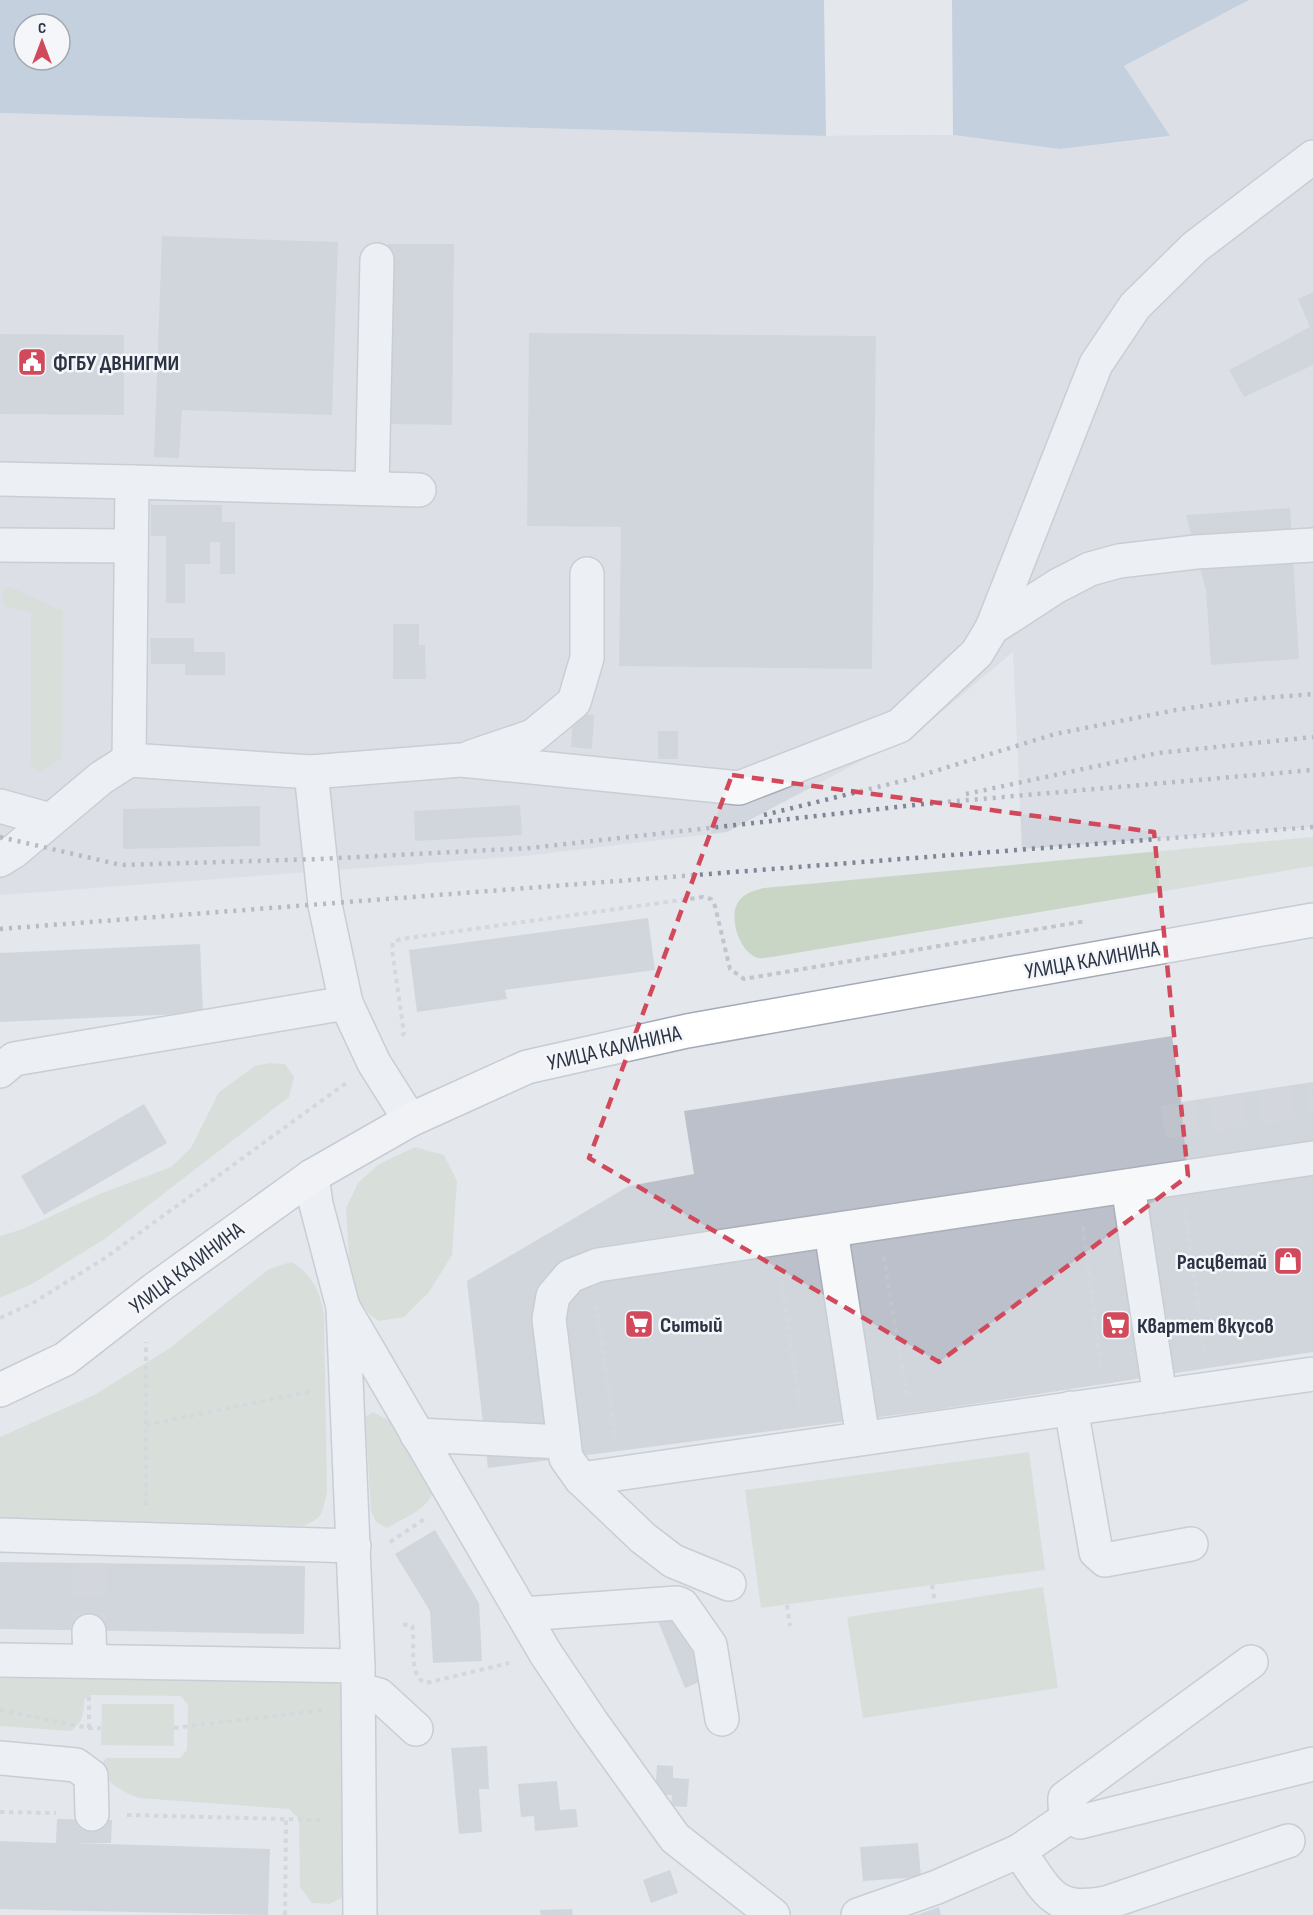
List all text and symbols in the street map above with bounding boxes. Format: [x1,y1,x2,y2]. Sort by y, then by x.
north arrow [12,12,72,72]
text: С [38,19,46,38]
public building icon: ФГБУ ДВНИГМИ [16,346,48,378]
place label: ФГБУ ДВНИГМИ [53,350,179,377]
street label: УЛИЦА КАЛИНИНА [1023,935,1162,986]
street label: УЛИЦА КАЛИНИНА [545,1020,684,1077]
street label: УЛИЦА КАЛИНИНА [124,1216,250,1320]
shop icon: Расцветай [1272,1245,1304,1277]
place label: Расцветай [1177,1249,1267,1276]
supermarket icon: Сытый [623,1308,655,1340]
supermarket icon: Квартет вкусов [1100,1309,1132,1341]
place label: Сытый [660,1312,723,1339]
place label: Квартет вкусов [1137,1313,1274,1340]

